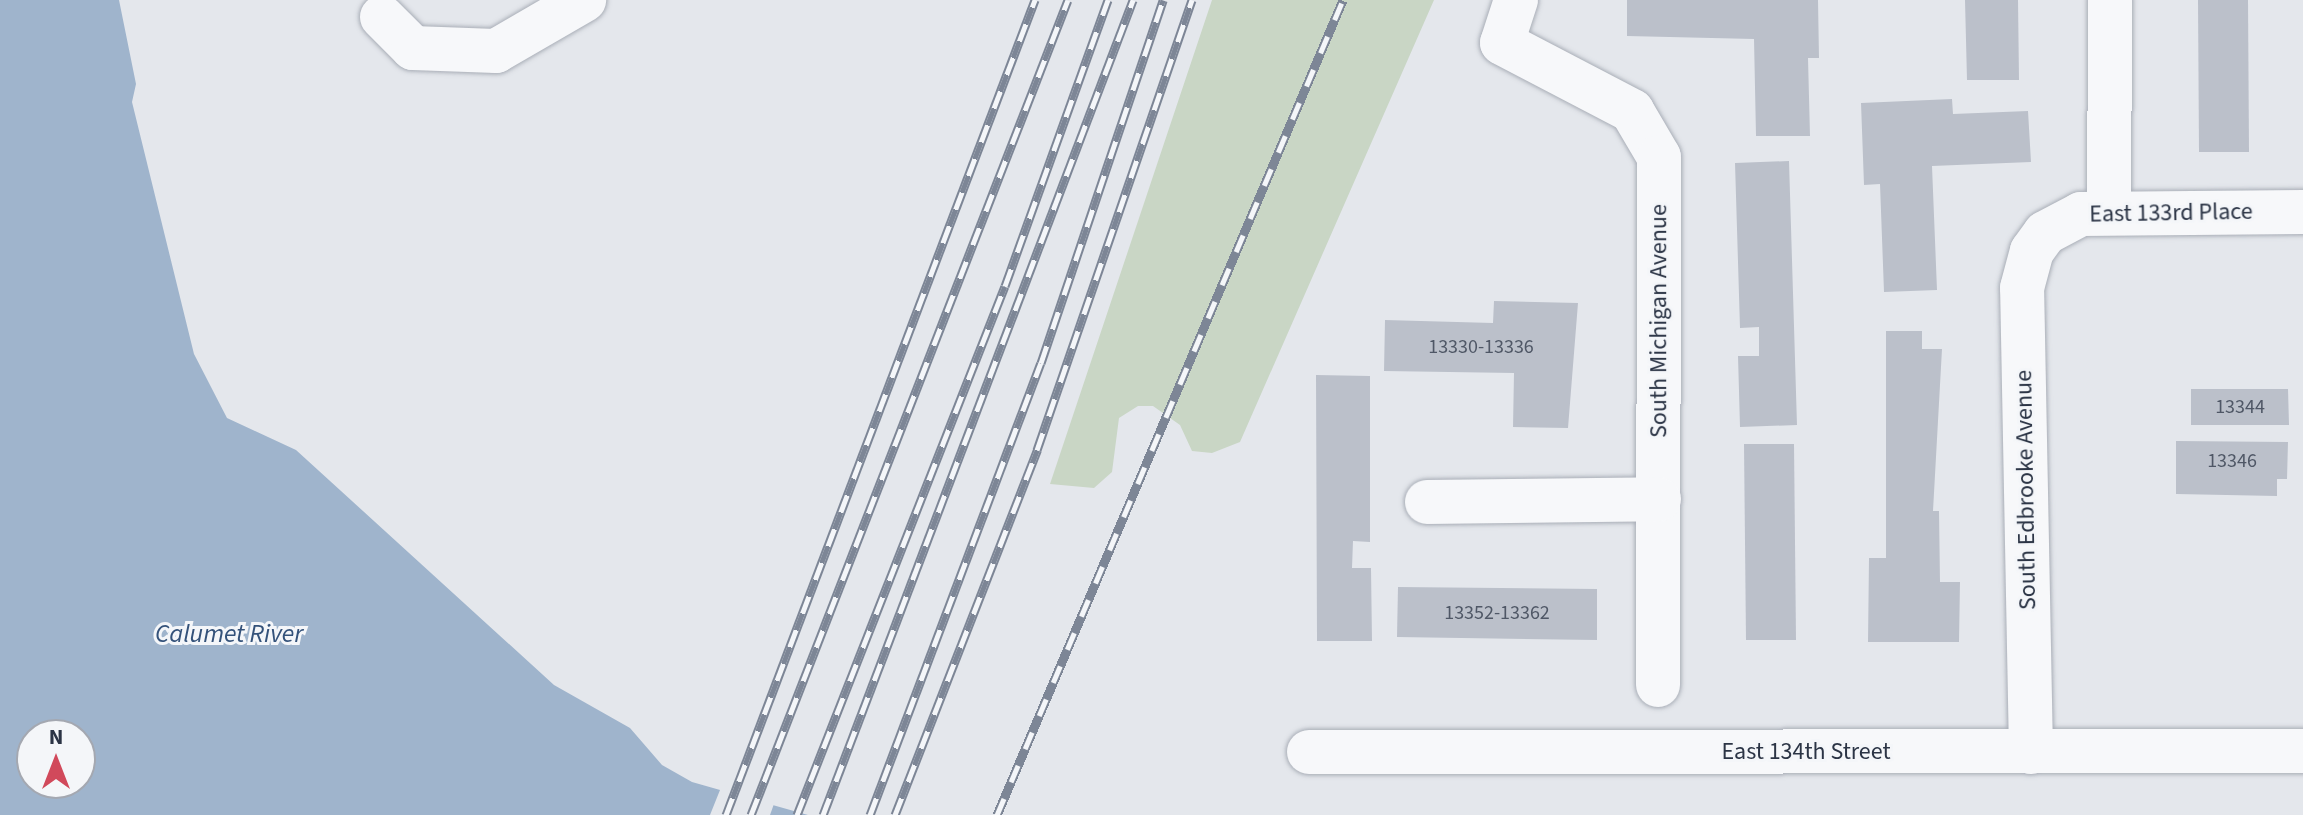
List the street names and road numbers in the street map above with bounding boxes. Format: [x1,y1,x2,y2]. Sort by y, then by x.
street label: East 133rd Place [2089,197,2253,229]
street label: South Michigan Avenue [1645,204,1673,438]
street label: South Edbrooke Avenue [2010,370,2042,610]
street label: East 134th Street [1721,738,1891,766]

